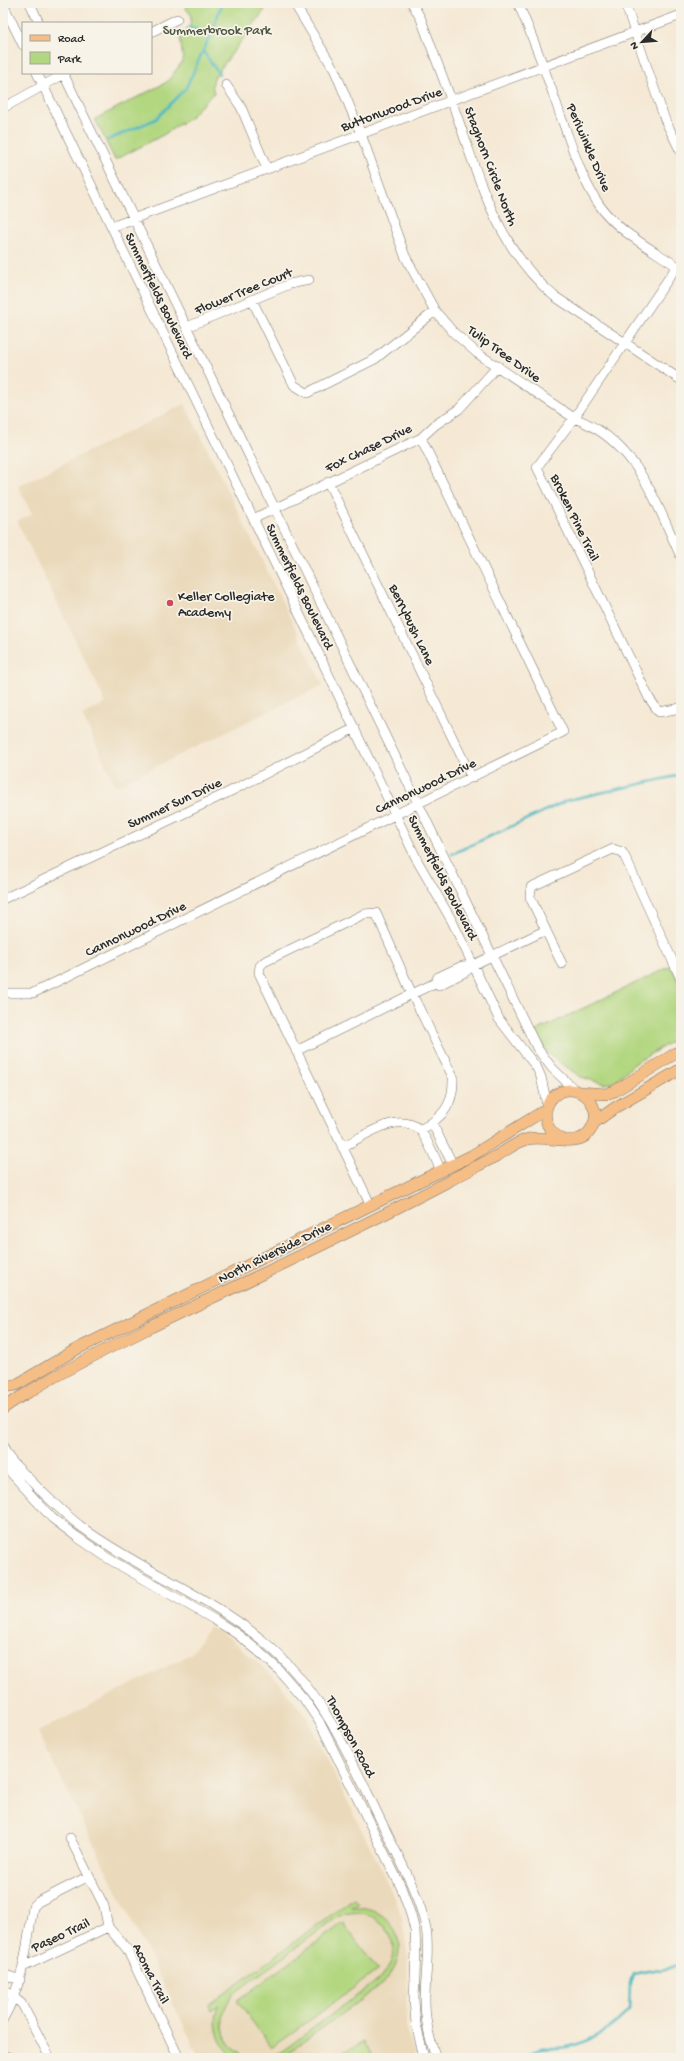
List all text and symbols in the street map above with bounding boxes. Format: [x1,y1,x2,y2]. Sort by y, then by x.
legend [22,22,152,74]
north arrow [622,22,662,62]
park label: Summerbrook Park [163,23,273,40]
text: Road [58,33,85,47]
text: N [628,40,642,51]
text: Park [57,53,83,67]
street label: Buttonwood Drive [338,84,446,137]
street label: Periwinkle Drive [561,101,614,195]
street label: Staghorn Circle North [459,105,520,229]
street label: Summerfields Boulevard [120,230,196,363]
street label: Flower Tree Court [192,264,297,320]
street label: Tulip Tree Drive [463,322,544,388]
street label: Fox Chase Drive [322,421,416,478]
street label: Broken Pine Trail [545,471,602,565]
street label: Summerfields Boulevard [261,521,337,654]
street label: Berrybush Lane [383,581,438,669]
place label: Keller Collegiate Academy [178,589,275,622]
marker: Keller Collegiate Academy [165,598,175,608]
street label: Cannonwood Drive [373,755,480,819]
street label: Summer Sun Drive [125,775,226,834]
street label: Summerfields Boulevard [403,813,481,945]
street label: Cannonwood Drive [83,898,190,962]
street label: North Riverside Drive [216,1218,335,1288]
street label: Thompson Road [321,1693,379,1782]
street label: Paseo Trail [28,1915,93,1958]
street label: Acoma Trail [127,1941,172,2007]

